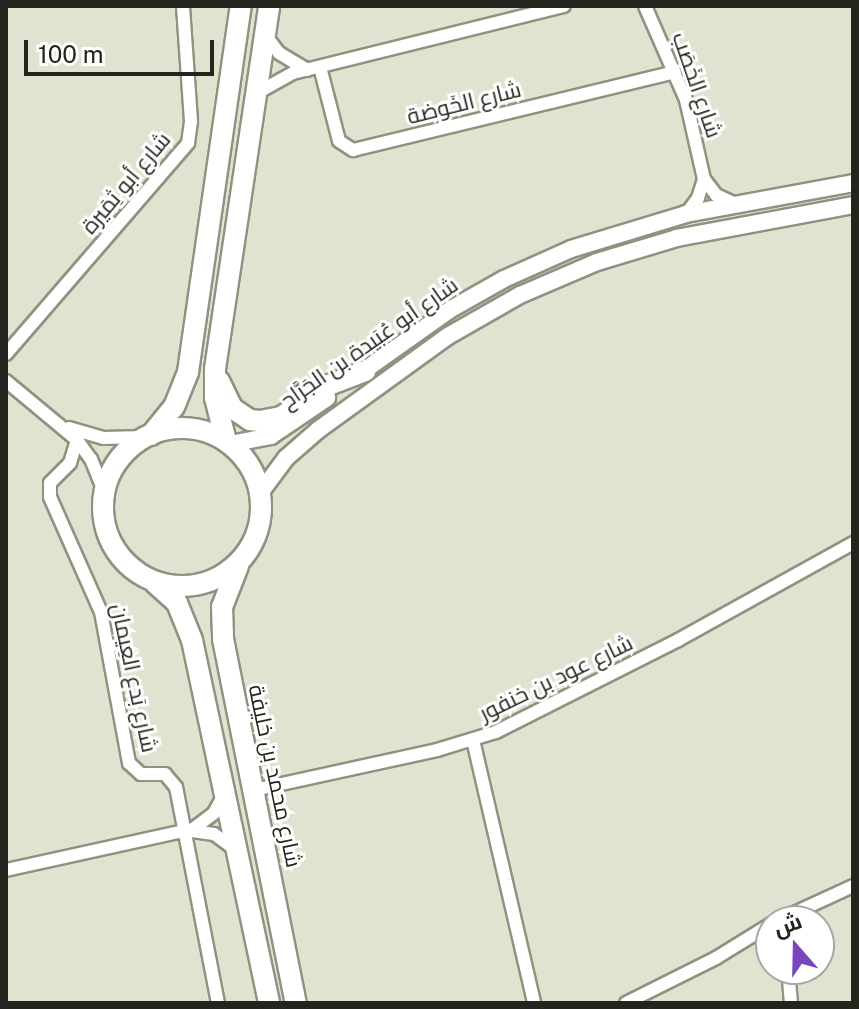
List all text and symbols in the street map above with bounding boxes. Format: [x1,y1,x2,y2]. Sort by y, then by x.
scale bar [28,24,218,74]
street label: شارع الخَصَب [667,29,727,141]
text: 100 m [38,40,104,68]
street label: شارع الخَوضة [404,76,524,130]
street label: شارع أبو ثِمَيرة [76,127,176,239]
street label: شارع أبو عُبَيدة بن الجَرَّاح [275,272,463,414]
street label: شارع بَدع العِيمان [105,601,163,755]
street label: شارع عود بن خنفور [475,629,637,727]
street label: شارع محمد بن خليفة [243,682,307,870]
north arrow [755,905,835,985]
text: ش [770,907,805,941]

